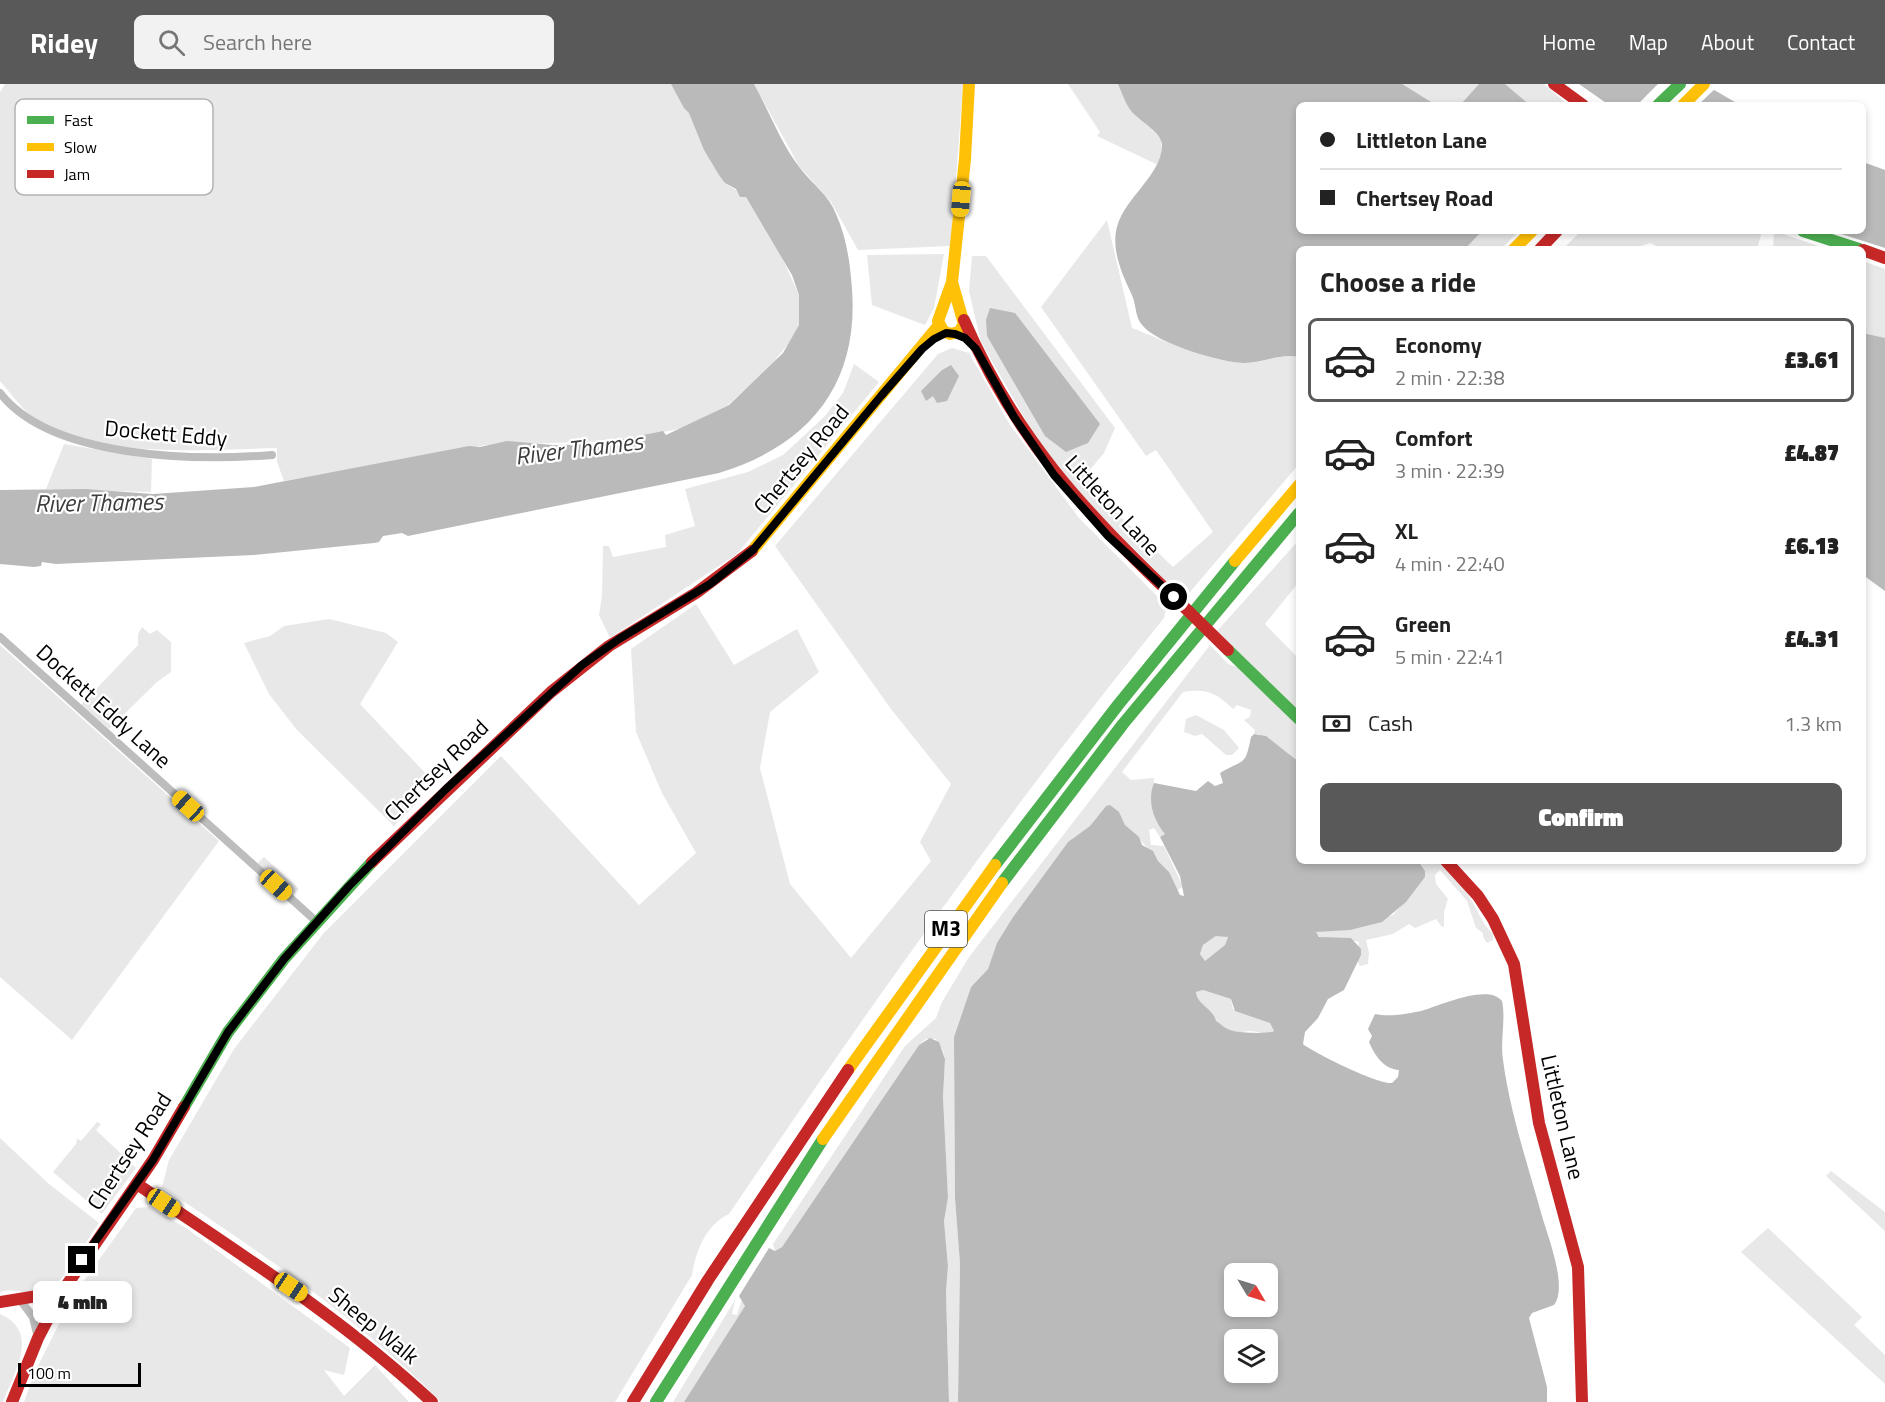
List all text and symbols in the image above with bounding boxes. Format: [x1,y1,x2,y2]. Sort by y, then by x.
search box [134,15,554,69]
text: Ridey [30,21,98,64]
text: Search here [203,25,312,59]
icon: search [155,26,188,59]
text: Home [1542,26,1596,58]
text: Map [1629,26,1668,58]
text: About [1701,26,1754,58]
text: Contact [1787,26,1855,58]
legend [15,99,213,195]
text: Fast [64,108,93,132]
text: Littleton Lane [1356,123,1487,157]
text: Slow [64,135,97,159]
text: Jam [64,162,90,186]
car [950,180,972,218]
text: Chertsey Road [1356,181,1493,215]
text: Choose a ride [1320,261,1476,302]
text: Economy [1395,328,1482,362]
icon: car [1323,333,1377,387]
text: £3.61 [1784,343,1839,377]
text: 2 min · 22:38 [1395,362,1505,393]
street label: Chertsey Road [745,397,857,521]
street label: Dockett Eddy [103,411,229,455]
text: Comfort [1395,421,1473,455]
water label: River Thames [513,422,646,474]
icon: car [1323,426,1377,480]
text: £4.87 [1784,436,1839,470]
street label: Littleton Lane [1057,447,1169,563]
text: 3 min · 22:39 [1395,455,1505,486]
water label: River Thames [35,483,165,521]
text: XL [1395,514,1418,548]
icon: car [1323,519,1377,573]
text: £6.13 [1784,529,1839,563]
text: 4 min · 22:40 [1395,548,1505,579]
route start [1160,583,1187,610]
text: Green [1395,607,1451,641]
icon: car [1323,612,1377,666]
text: £4.31 [1784,622,1839,656]
street label: Dockett Eddy Lane [29,636,179,776]
text: 5 min · 22:41 [1395,641,1505,672]
text: Cash [1368,706,1413,740]
icon: cash [1320,707,1353,740]
text: 1.3 km [1785,708,1842,739]
street label: Chertsey Road [376,711,496,829]
button: Confirm [1320,783,1842,852]
car [169,787,207,825]
car [257,866,295,904]
road number: M3 [925,911,967,947]
street label: Littleton Lane [1532,1051,1594,1183]
street label: Chertsey Road [78,1085,180,1217]
car [144,1185,184,1221]
route end [68,1246,95,1273]
north arrow [1224,1263,1278,1317]
map controls [1224,1263,1278,1383]
car [271,1269,311,1305]
street label: Sheep Walk [321,1278,427,1373]
callout: 4 min [32,1281,132,1323]
text: 4 min [58,1286,107,1317]
button: layers [1224,1329,1278,1383]
scale bar [18,1360,141,1388]
text: 100 m [27,1361,71,1385]

